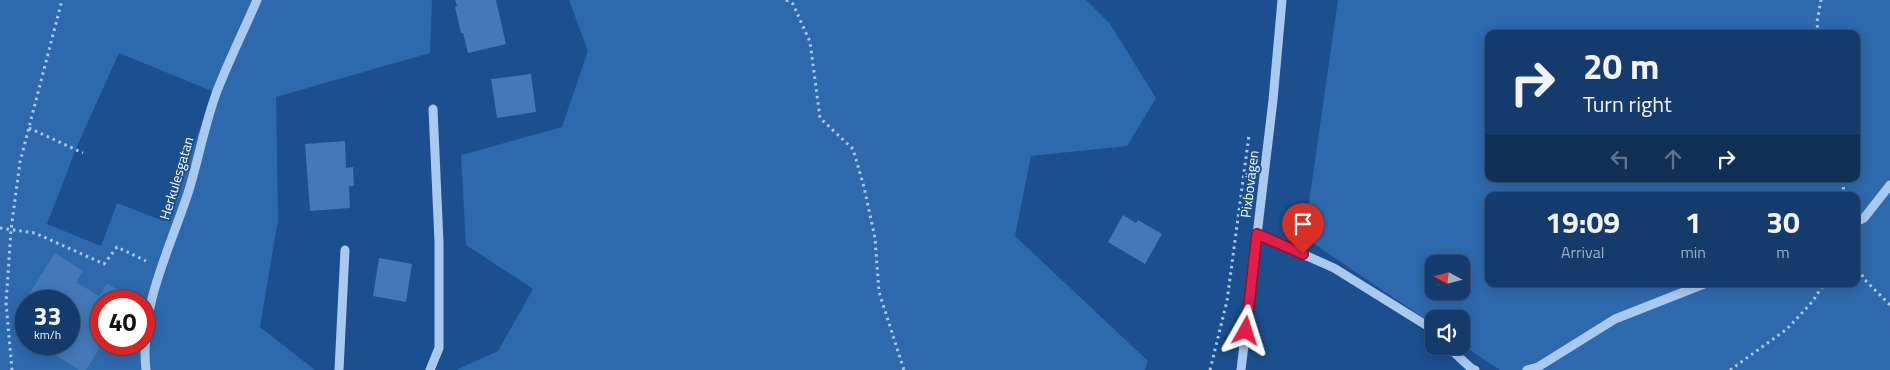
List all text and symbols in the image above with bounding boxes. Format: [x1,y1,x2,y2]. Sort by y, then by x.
text: 20 m [1583,39,1659,93]
icon: right [1500,50,1565,115]
text: Turn right [1583,87,1672,121]
street label: Herkulesgatan [153,134,199,222]
icon: left [1606,145,1634,173]
icon: ahead [1659,145,1687,173]
icon: right [1712,145,1740,173]
street label: Pixbovägen [1234,149,1264,219]
text: 19:09 [1545,199,1620,245]
text: 1 [1685,199,1702,245]
text: 30 [1766,199,1800,245]
pin [1282,203,1324,254]
icon: arrive [1289,210,1317,238]
text: Arrival [1561,240,1604,264]
text: min [1680,240,1706,264]
text: m [1776,240,1790,264]
north arrow [1425,255,1470,300]
map controls [1425,255,1470,355]
speed limit sign: 40 [90,290,155,355]
text: 33 [33,297,62,335]
position arrow [1219,304,1271,356]
button: sound [1425,310,1470,355]
text: km/h [34,325,61,344]

